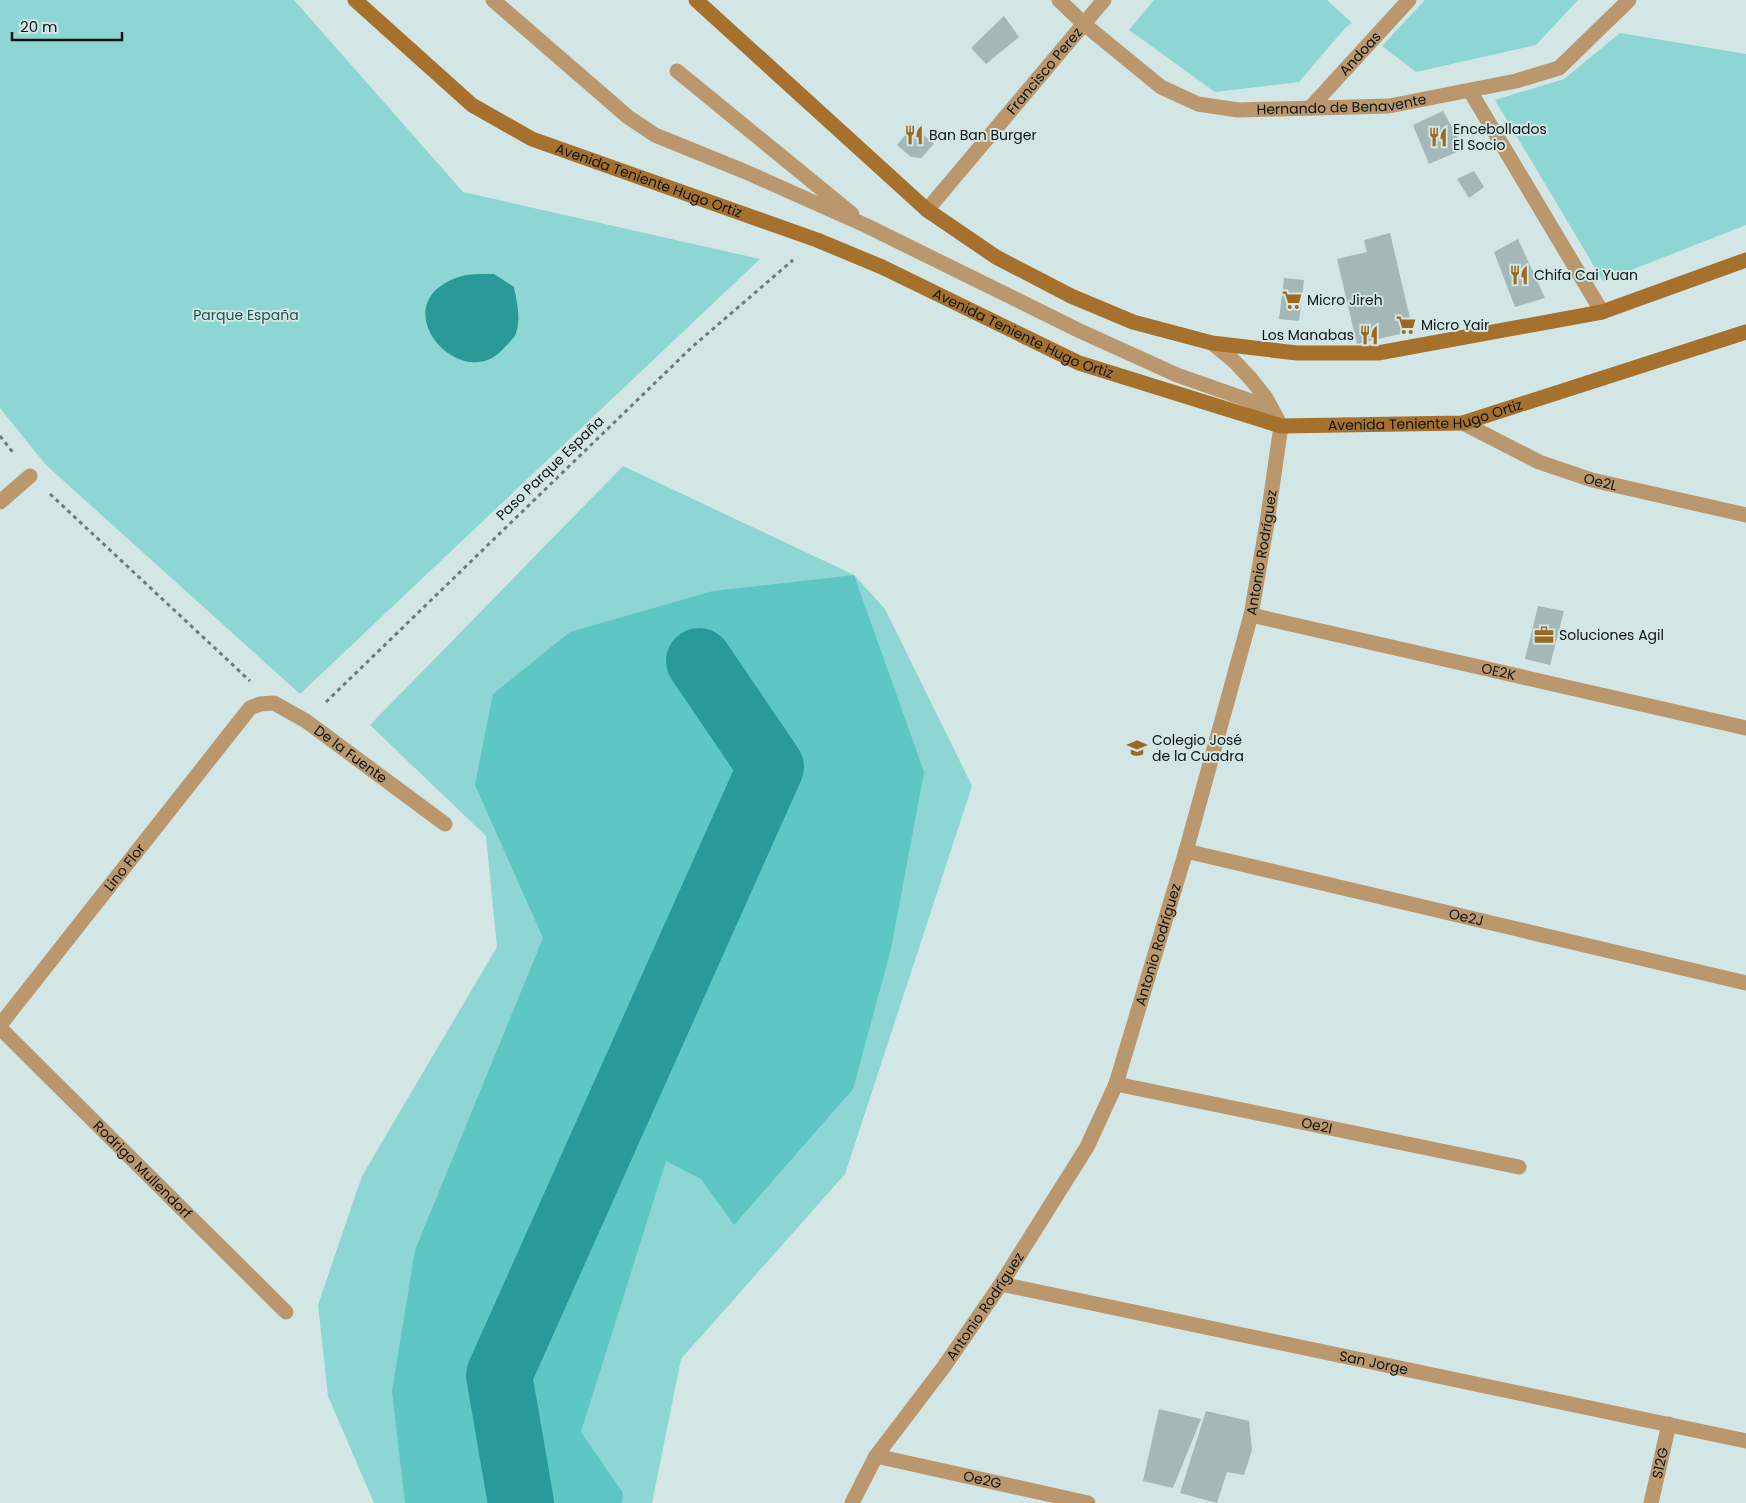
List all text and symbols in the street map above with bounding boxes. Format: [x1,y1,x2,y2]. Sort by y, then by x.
scale bar [12,10,122,42]
text: 20 m [20,16,58,37]
street label: Francisco Perez [1002,23,1087,119]
street label: Andoas [1335,27,1385,80]
street label: Hernando de Benavente [1256,89,1428,120]
place label: Encebollados El Socio [1453,119,1547,155]
restaurant icon: Ban Ban Burger [903,124,925,146]
place label: Ban Ban Burger [929,125,1037,145]
restaurant icon: Encebollados El Socio [1427,126,1449,148]
street label: Avenida Teniente Hugo Ortiz [553,138,745,223]
restaurant icon: Chifa Cai Yuan [1508,264,1530,286]
place label: Chifa Cai Yuan [1534,265,1638,285]
street label: Avenida Teniente Hugo Ortiz [929,283,1116,383]
supermarket icon: Micro Jireh [1281,289,1303,311]
place label: Micro Jireh [1307,290,1383,310]
park label: Parque España [193,305,299,325]
supermarket icon: Micro Yair [1395,314,1417,336]
place label: Micro Yair [1421,315,1489,335]
restaurant icon: Los Manabas [1358,324,1380,346]
place label: Los Manabas [1262,325,1354,345]
street label: Avenida Teniente Hugo Ortiz [1328,395,1525,435]
street label: Paso Parque España [492,411,608,525]
street label: Oe2L [1581,468,1619,495]
street label: Antonio Rodríguez [1241,489,1282,617]
office icon: Soluciones Agil [1533,624,1555,646]
place label: Soluciones Agil [1559,625,1664,645]
street label: OE2K [1480,658,1518,685]
street label: De la Fuente [310,720,392,788]
place label: Colegio José de la Cuadra [1152,730,1244,766]
school or university icon: Colegio José de la Cuadra [1126,737,1148,759]
street label: Lino Flor [99,839,150,895]
street label: Antonio Rodríguez [1130,881,1186,1008]
street label: Oe2J [1447,903,1486,931]
street label: Oe2I [1299,1112,1334,1138]
street label: Rodrigo Mullendorf [89,1116,197,1223]
street label: Antonio Rodríguez [941,1248,1029,1364]
street label: San Jorge [1337,1346,1411,1380]
street label: S12G [1647,1445,1673,1481]
street label: Oe2G [961,1466,1004,1494]

